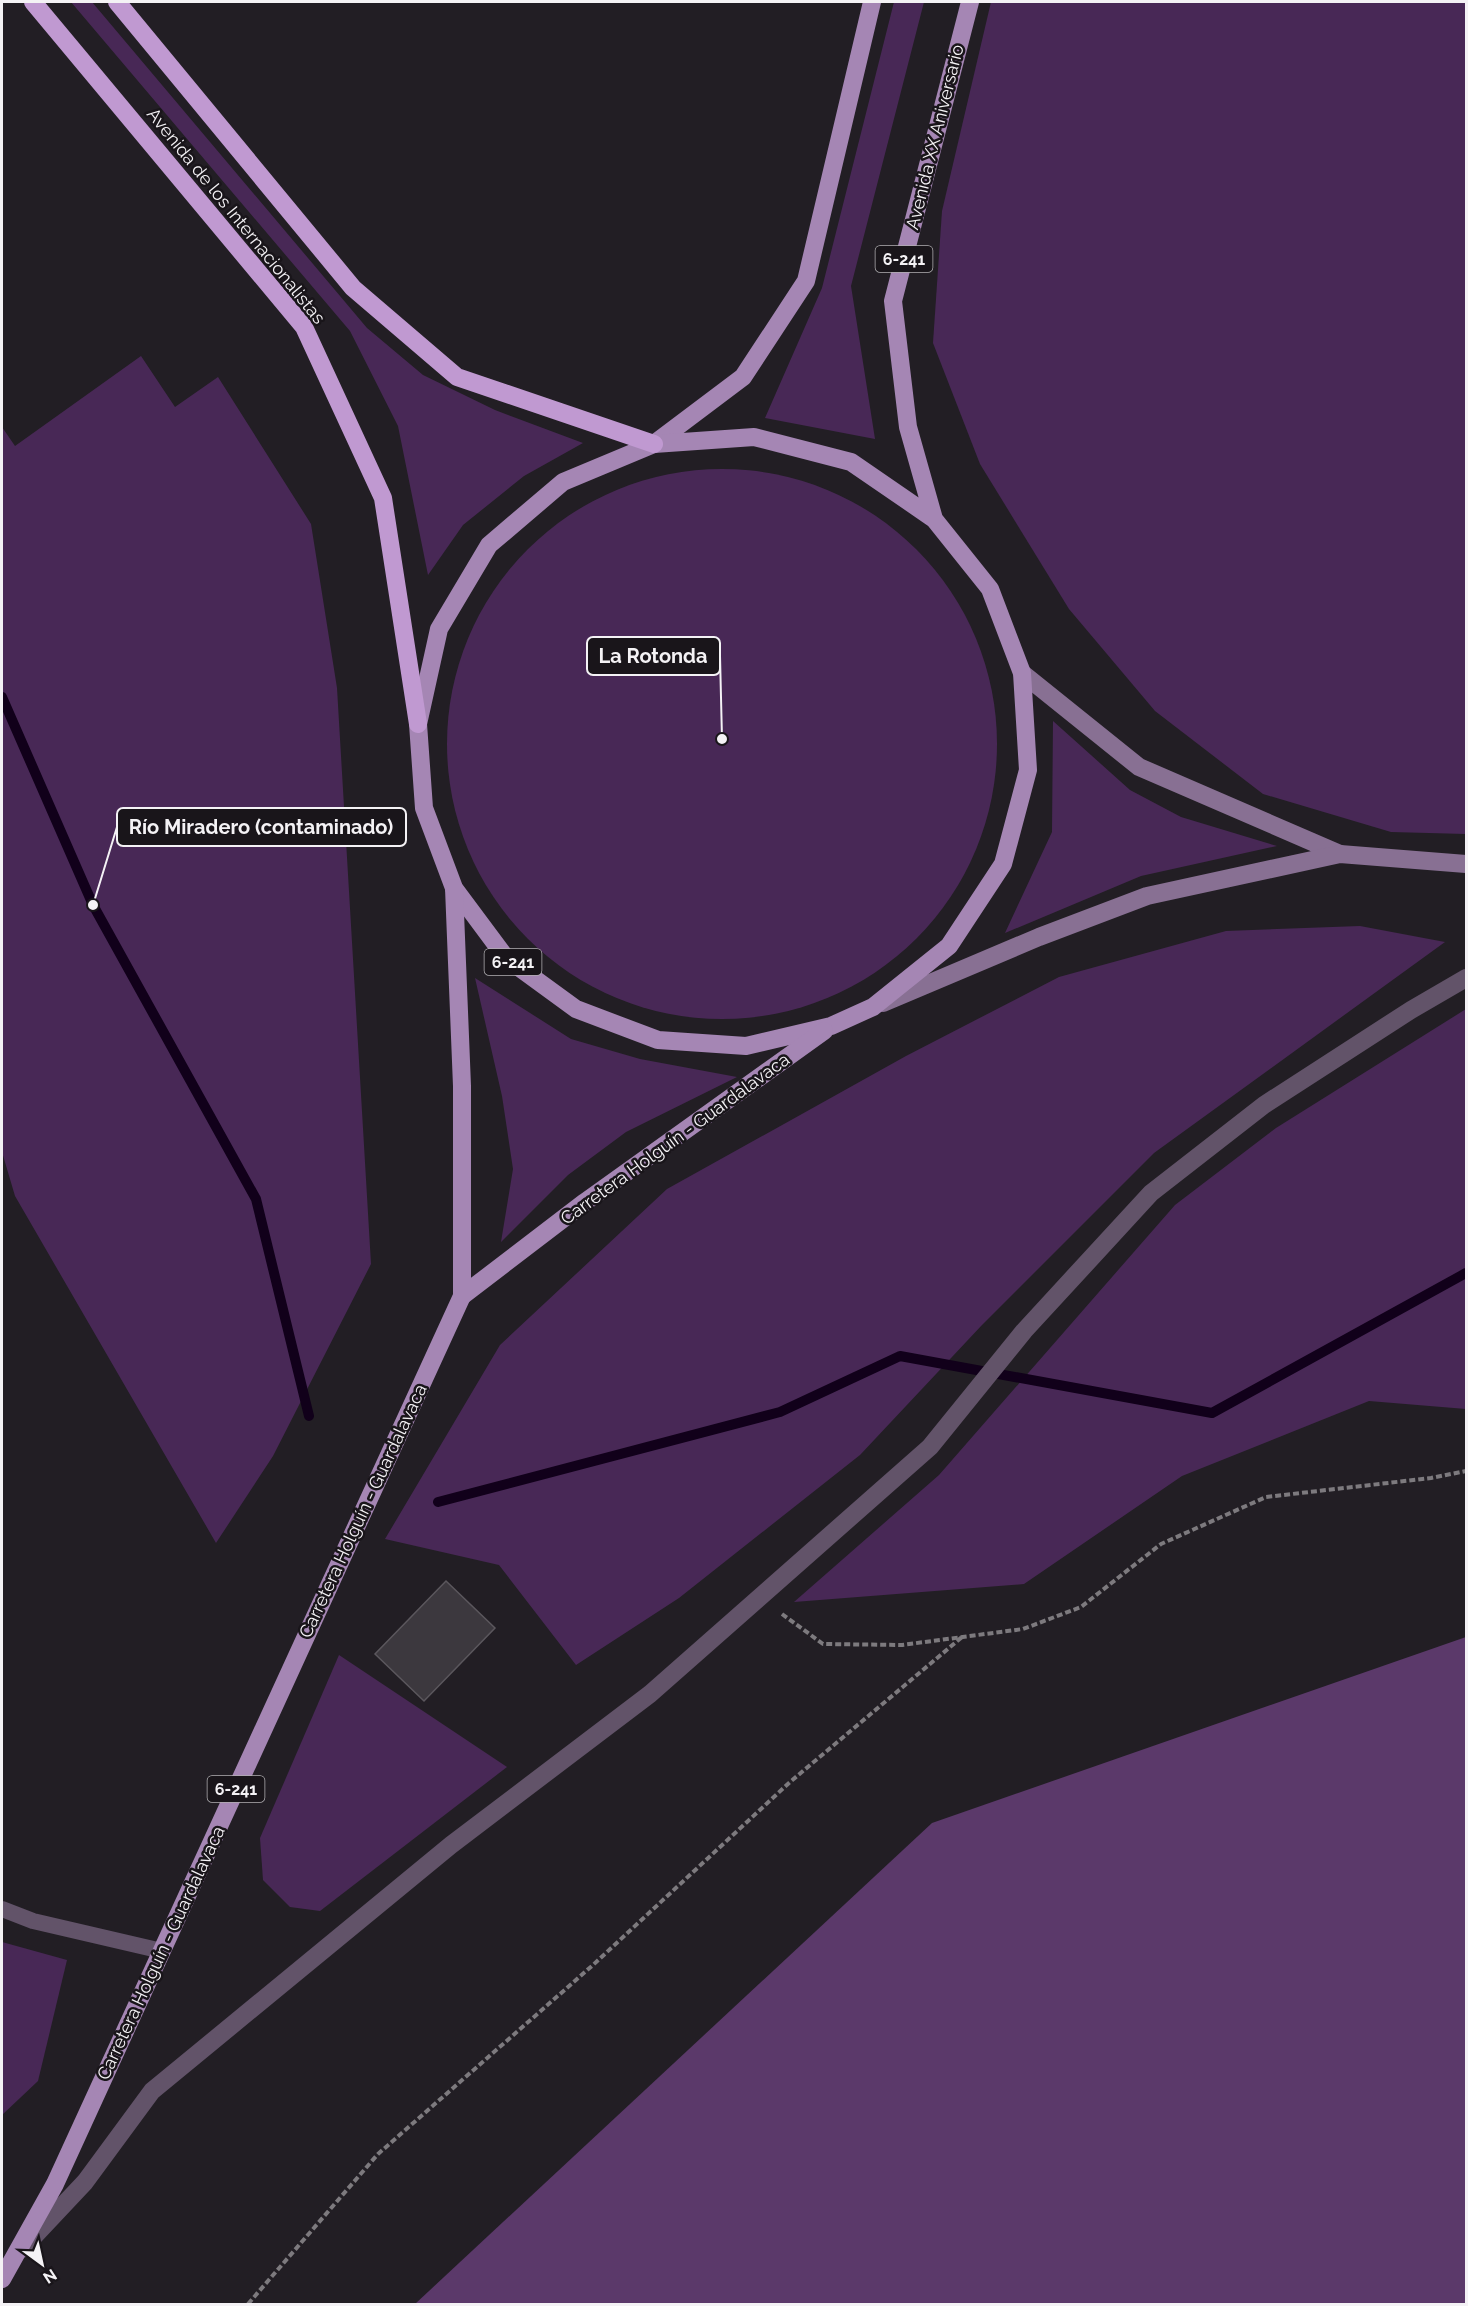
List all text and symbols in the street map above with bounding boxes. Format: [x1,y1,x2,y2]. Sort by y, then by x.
street label: Avenida XX Aniversario [901,42,968,232]
street label: Avenida de los Internacionalistas [143,104,330,328]
road number: 6-241 [876,246,932,272]
callout: La Rotonda [587,637,720,675]
text: La Rotonda [599,644,708,668]
callout: Río Miradero (contaminado) [117,808,406,846]
text: Río Miradero (contaminado) [129,815,393,839]
road number: 6-241 [484,949,542,975]
street label: Carretera Holguín - Guardalavaca [556,1049,793,1229]
street label: Carretera Holguín - Guardalavaca [294,1381,431,1641]
road number: 6-241 [208,1776,264,1802]
street label: Carretera Holguín - Guardalavaca [92,1823,229,2083]
north arrow [12,2234,72,2294]
text: N [40,2265,60,2287]

